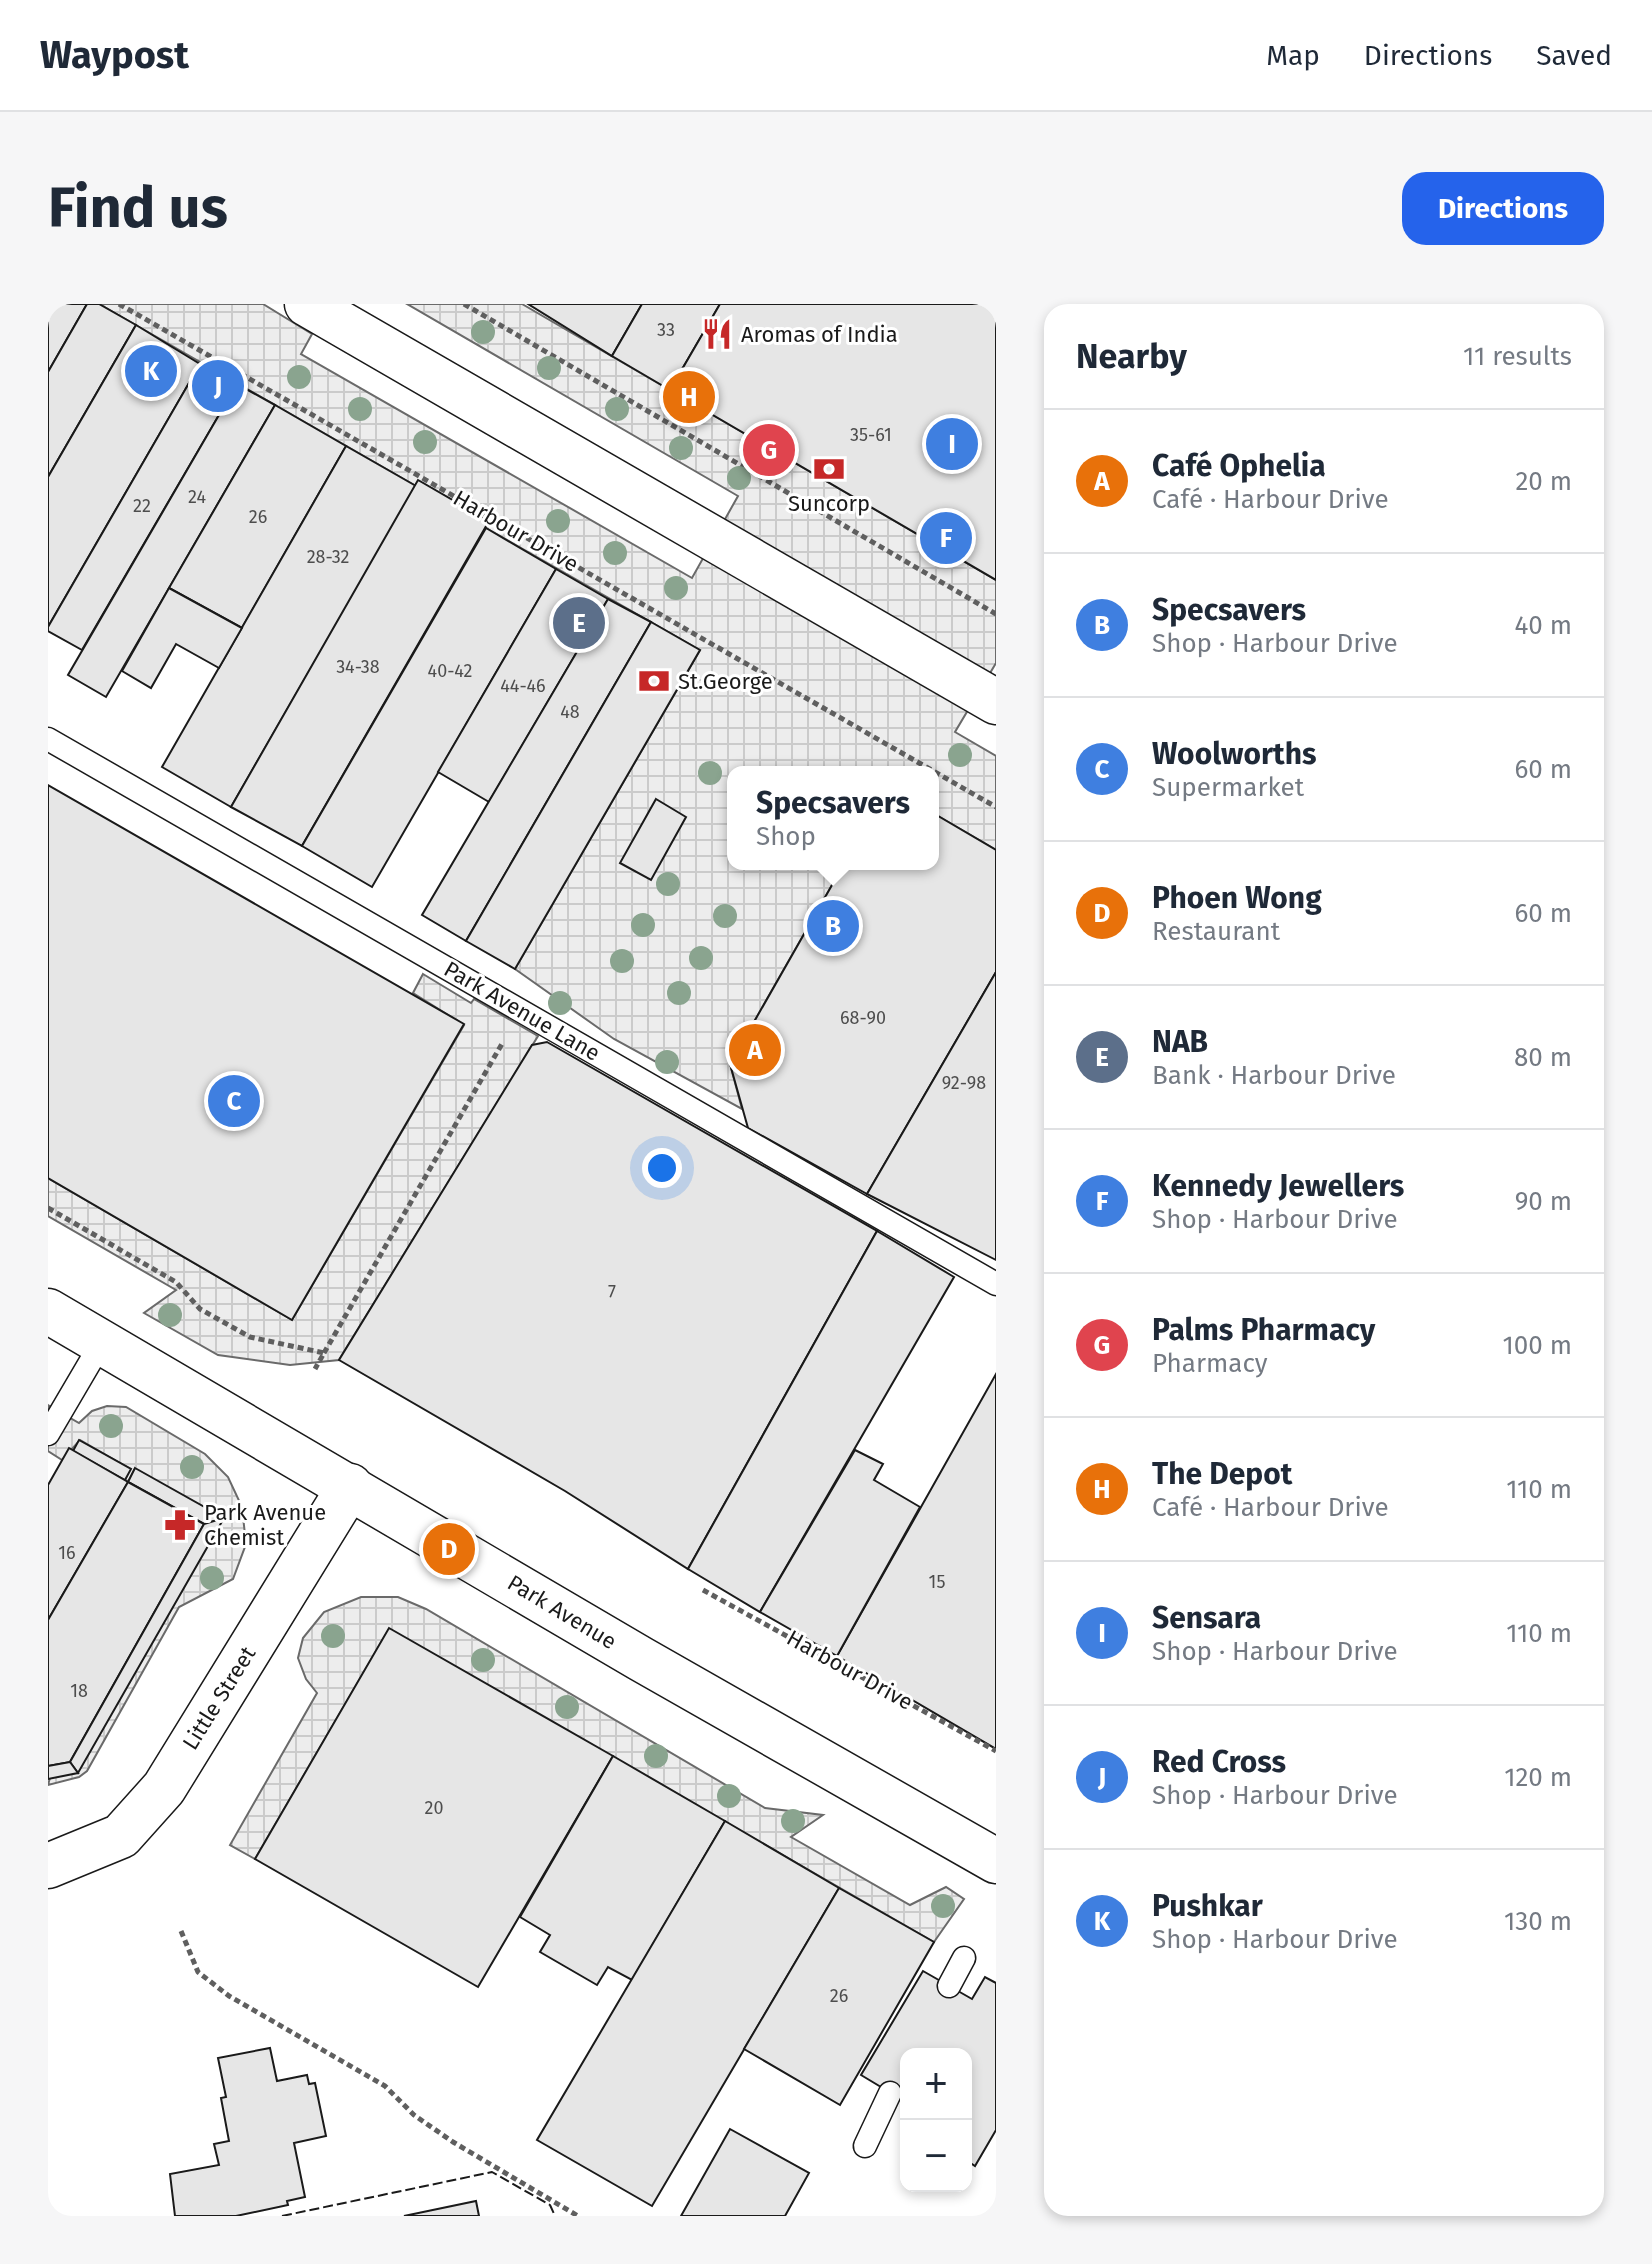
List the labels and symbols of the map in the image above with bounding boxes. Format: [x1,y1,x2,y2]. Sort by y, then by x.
restaurant icon: Aromas of India [700,317,734,351]
house number: 33 [657,319,675,341]
place label: Aromas of India [741,321,898,348]
pin: K [125,341,177,401]
pin: J [192,356,244,416]
pin: H [663,367,715,427]
pin: I [926,414,978,474]
pin: G [743,420,795,480]
house number: 35-61 [850,424,892,446]
bank icon: Suncorp [812,452,846,486]
street label: Harbour Drive [449,484,583,578]
house number: 24 [188,486,206,508]
place label: Suncorp [788,490,870,517]
house number: 22 [133,495,151,517]
house number: 26 [249,506,267,528]
pin: F [920,508,972,568]
house number: 28-32 [307,546,349,568]
pin: E [553,593,605,653]
house number: 34-38 [336,656,380,678]
house number: 40-42 [428,660,472,682]
bank icon: St.George [637,664,671,698]
place label: St.George [678,668,773,695]
house number: 44-46 [500,675,546,697]
house number: 48 [560,701,580,723]
pin: B [807,896,859,956]
street label: Park Avenue Lane [439,955,605,1067]
house number: 68-90 [840,1007,886,1029]
pin: A [729,1020,781,1080]
pin: C [208,1071,260,1131]
house number: 92-98 [942,1072,986,1094]
your location [642,1148,682,1188]
house number: 7 [608,1281,616,1303]
place label: Park Avenue Chemist [204,1499,326,1551]
pharmacy icon: Park Avenue Chemist [163,1508,197,1542]
pin: D [423,1519,475,1579]
house number: 16 [58,1542,76,1564]
street label: Park Avenue [503,1569,621,1655]
house number: 15 [929,1571,945,1593]
street label: Harbour Drive [782,1624,918,1716]
street label: Little Street [177,1641,261,1755]
house number: 18 [70,1680,88,1702]
house number: 20 [425,1797,443,1819]
house number: 26 [830,1985,848,2007]

